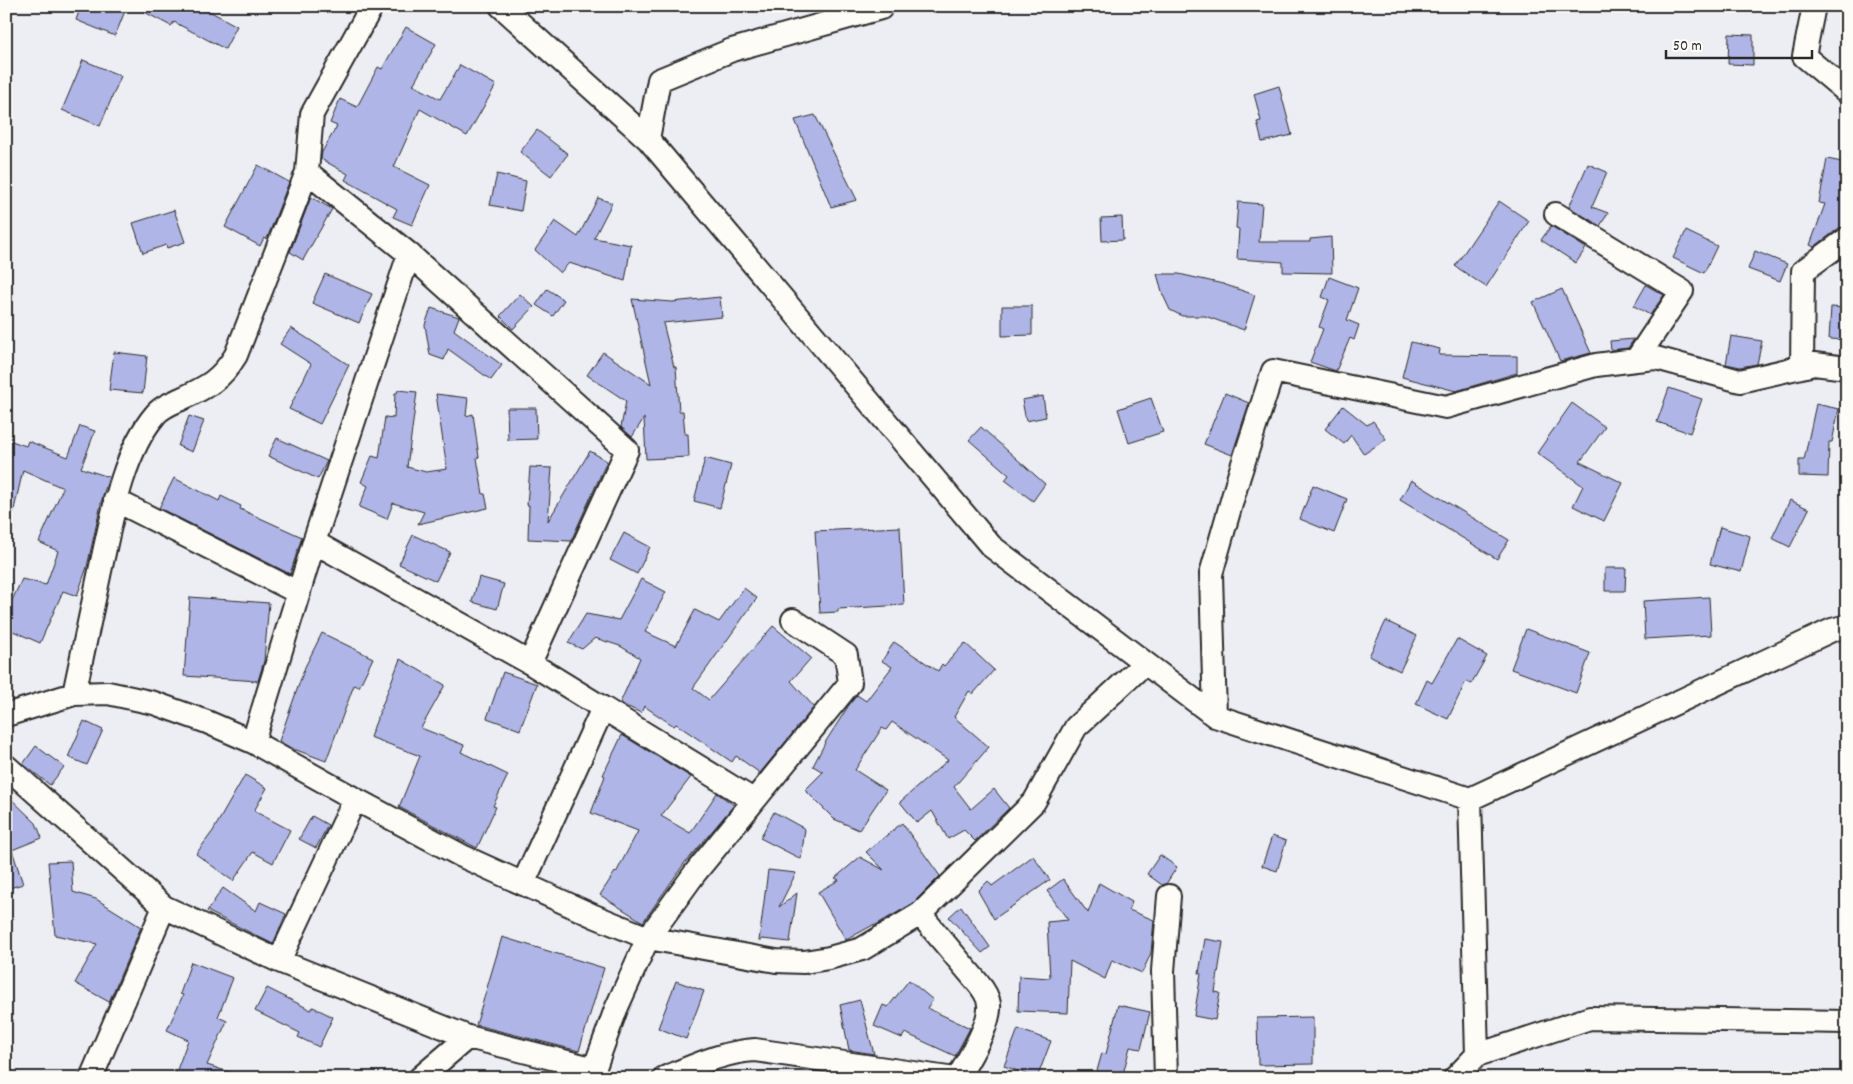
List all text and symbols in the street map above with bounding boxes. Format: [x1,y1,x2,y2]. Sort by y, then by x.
scale bar [1666,28,1812,60]
text: 50 m [1673,36,1702,58]

